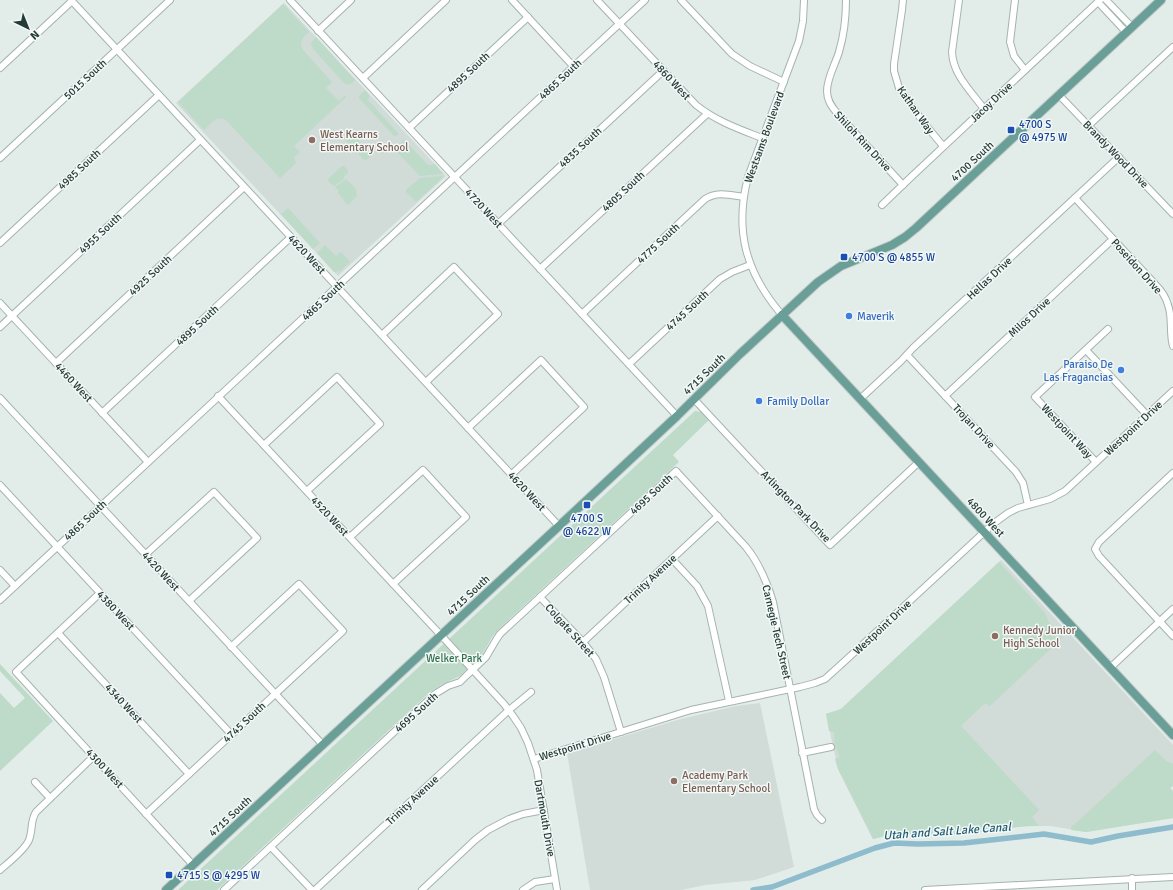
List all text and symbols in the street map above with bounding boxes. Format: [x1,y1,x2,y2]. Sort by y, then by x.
north arrow [8,8,48,48]
text: N [27,28,42,42]
street label: 4895 South [444,49,492,95]
street label: 5015 South [61,56,109,102]
street label: 4865 South [536,56,584,102]
street label: 4860 West [650,58,693,103]
street label: Jacoy Drive [968,80,1015,125]
street label: Kathan Way [894,84,937,137]
street label: Westsams Boulevard [742,89,787,185]
street label: Shiloh Rim Drive [831,108,894,174]
place label: 4700 S @ 4975 W [1019,118,1068,144]
street label: Brandy Wood Drive [1080,118,1151,191]
street label: 4835 South [556,124,604,170]
marker: 4700 S @ 4975 W [1006,125,1016,135]
place label: West Kearns Elementary School [320,128,408,154]
marker: West Kearns Elementary School [307,135,317,145]
street label: 4700 South [948,138,996,184]
street label: 4985 South [55,146,103,192]
street label: 4805 South [599,168,647,214]
street label: 4720 West [462,186,505,231]
street label: 4955 South [76,210,124,256]
street label: 4775 South [634,220,682,266]
street label: 4620 West [285,232,328,277]
street label: Poseidon Drive [1109,236,1165,297]
place label: 4700 S @ 4855 W [852,251,936,264]
street label: 4925 South [126,252,174,298]
marker: 4700 S @ 4855 W [839,252,849,262]
street label: Hellas Drive [964,254,1015,302]
street label: 4865 South [299,277,347,323]
street label: 4745 South [663,287,711,333]
street label: Milos Drive [1006,295,1053,340]
street label: 4895 South [173,302,221,348]
place label: Maverik [857,310,895,323]
marker: Maverik [844,311,854,321]
street label: 4715 South [680,351,728,398]
place label: Paraiso De Las Fragancias [1044,358,1113,384]
street label: 4460 West [52,360,95,405]
marker: Paraiso De Las Fragancias [1116,365,1126,375]
place label: Family Dollar [767,395,829,408]
marker: Family Dollar [754,396,764,406]
street label: Westpoint Drive [1102,398,1165,459]
street label: Trojan Drive [950,401,998,451]
street label: Westpoint Way [1038,402,1096,462]
street label: Arlington Park Drive [758,468,833,545]
street label: 4620 West [505,469,548,514]
street label: 4695 South [627,471,675,517]
street label: 4520 West [308,494,351,539]
street label: 4800 West [964,495,1007,540]
street label: 4865 South [61,497,109,543]
marker: 4700 S @ 4622 W [582,500,592,510]
place label: 4700 S @ 4622 W [563,512,612,538]
street label: 4420 West [139,549,182,594]
street label: Trinity Avenue [621,552,679,607]
street label: 4715 South [444,572,492,618]
street label: Carnegie Tech Street [759,584,794,681]
street label: 4380 West [94,588,137,633]
street label: Westpoint Drive [851,597,914,658]
street label: Colgate Street [542,601,597,660]
place label: Kennedy Junior High School [1003,624,1075,650]
marker: Kennedy Junior High School [990,631,1000,641]
park label: Welker Park [426,652,483,665]
street label: 4340 West [102,681,145,726]
street label: 4695 South [392,690,441,735]
street label: 4745 South [220,699,268,745]
street label: Westpoint Drive [538,729,613,764]
street label: 4300 West [83,746,126,791]
place label: Academy Park Elementary School [682,769,770,795]
street label: Trinity Avenue [383,773,441,828]
marker: Academy Park Elementary School [669,776,679,786]
street label: Dartmouth Drive [531,778,558,858]
street label: 4715 South [206,793,254,839]
water label: Utah and Salt Lake Canal [883,819,1013,843]
place label: 4715 S @ 4295 W [177,869,261,882]
marker: 4715 S @ 4295 W [164,870,174,880]

